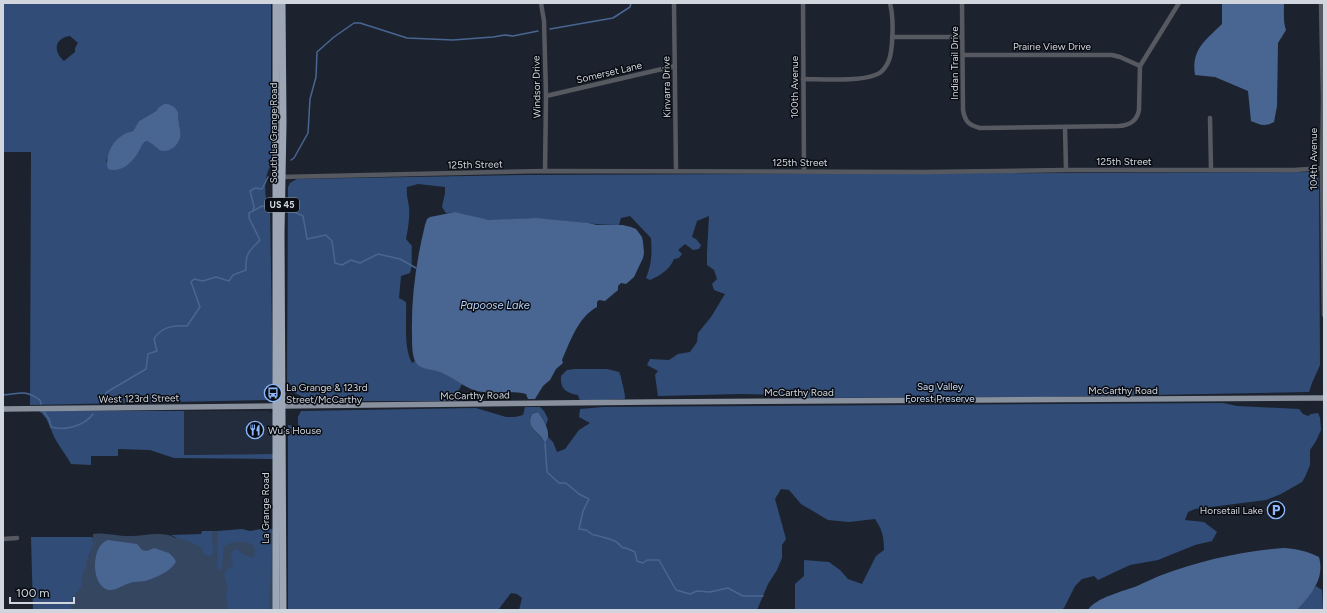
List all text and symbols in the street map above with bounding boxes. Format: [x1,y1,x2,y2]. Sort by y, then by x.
street label: Indian Trail Drive [948,26,961,100]
street label: Prairie View Drive [1013,40,1092,53]
street label: Windsor Drive [529,55,544,118]
street label: 100th Avenue [788,55,801,118]
street label: Kinvarra Drive [659,56,674,118]
street label: Somerset Lane [575,58,644,86]
street label: South La Grange Road [267,83,280,183]
street label: 104th Avenue [1307,127,1320,190]
street label: 125th Street [1096,155,1152,168]
street label: 125th Street [772,156,828,169]
street label: 125th Street [447,158,503,171]
road number: US 45 [265,198,299,212]
water label: Papoose Lake [460,299,530,312]
park label: Sag Valley Forest Preserve [905,380,975,405]
place label: La Grange & 123rd Street/McCarthy [286,381,368,406]
bus stop icon: La Grange & 123rd Street/McCarthy [263,383,283,403]
street label: McCarthy Road [1088,384,1158,397]
street label: McCarthy Road [764,386,834,399]
street label: McCarthy Road [440,388,510,403]
street label: West 123rd Street [99,391,180,406]
restaurant icon: Wu's House [245,420,265,440]
place label: Wu's House [268,424,322,437]
street label: La Grange Road [259,472,272,544]
parking icon: Horsetail Lake [1266,500,1286,520]
place label: Horsetail Lake [1200,504,1264,517]
scale bar [10,579,74,605]
text: 100 m [16,586,50,600]

